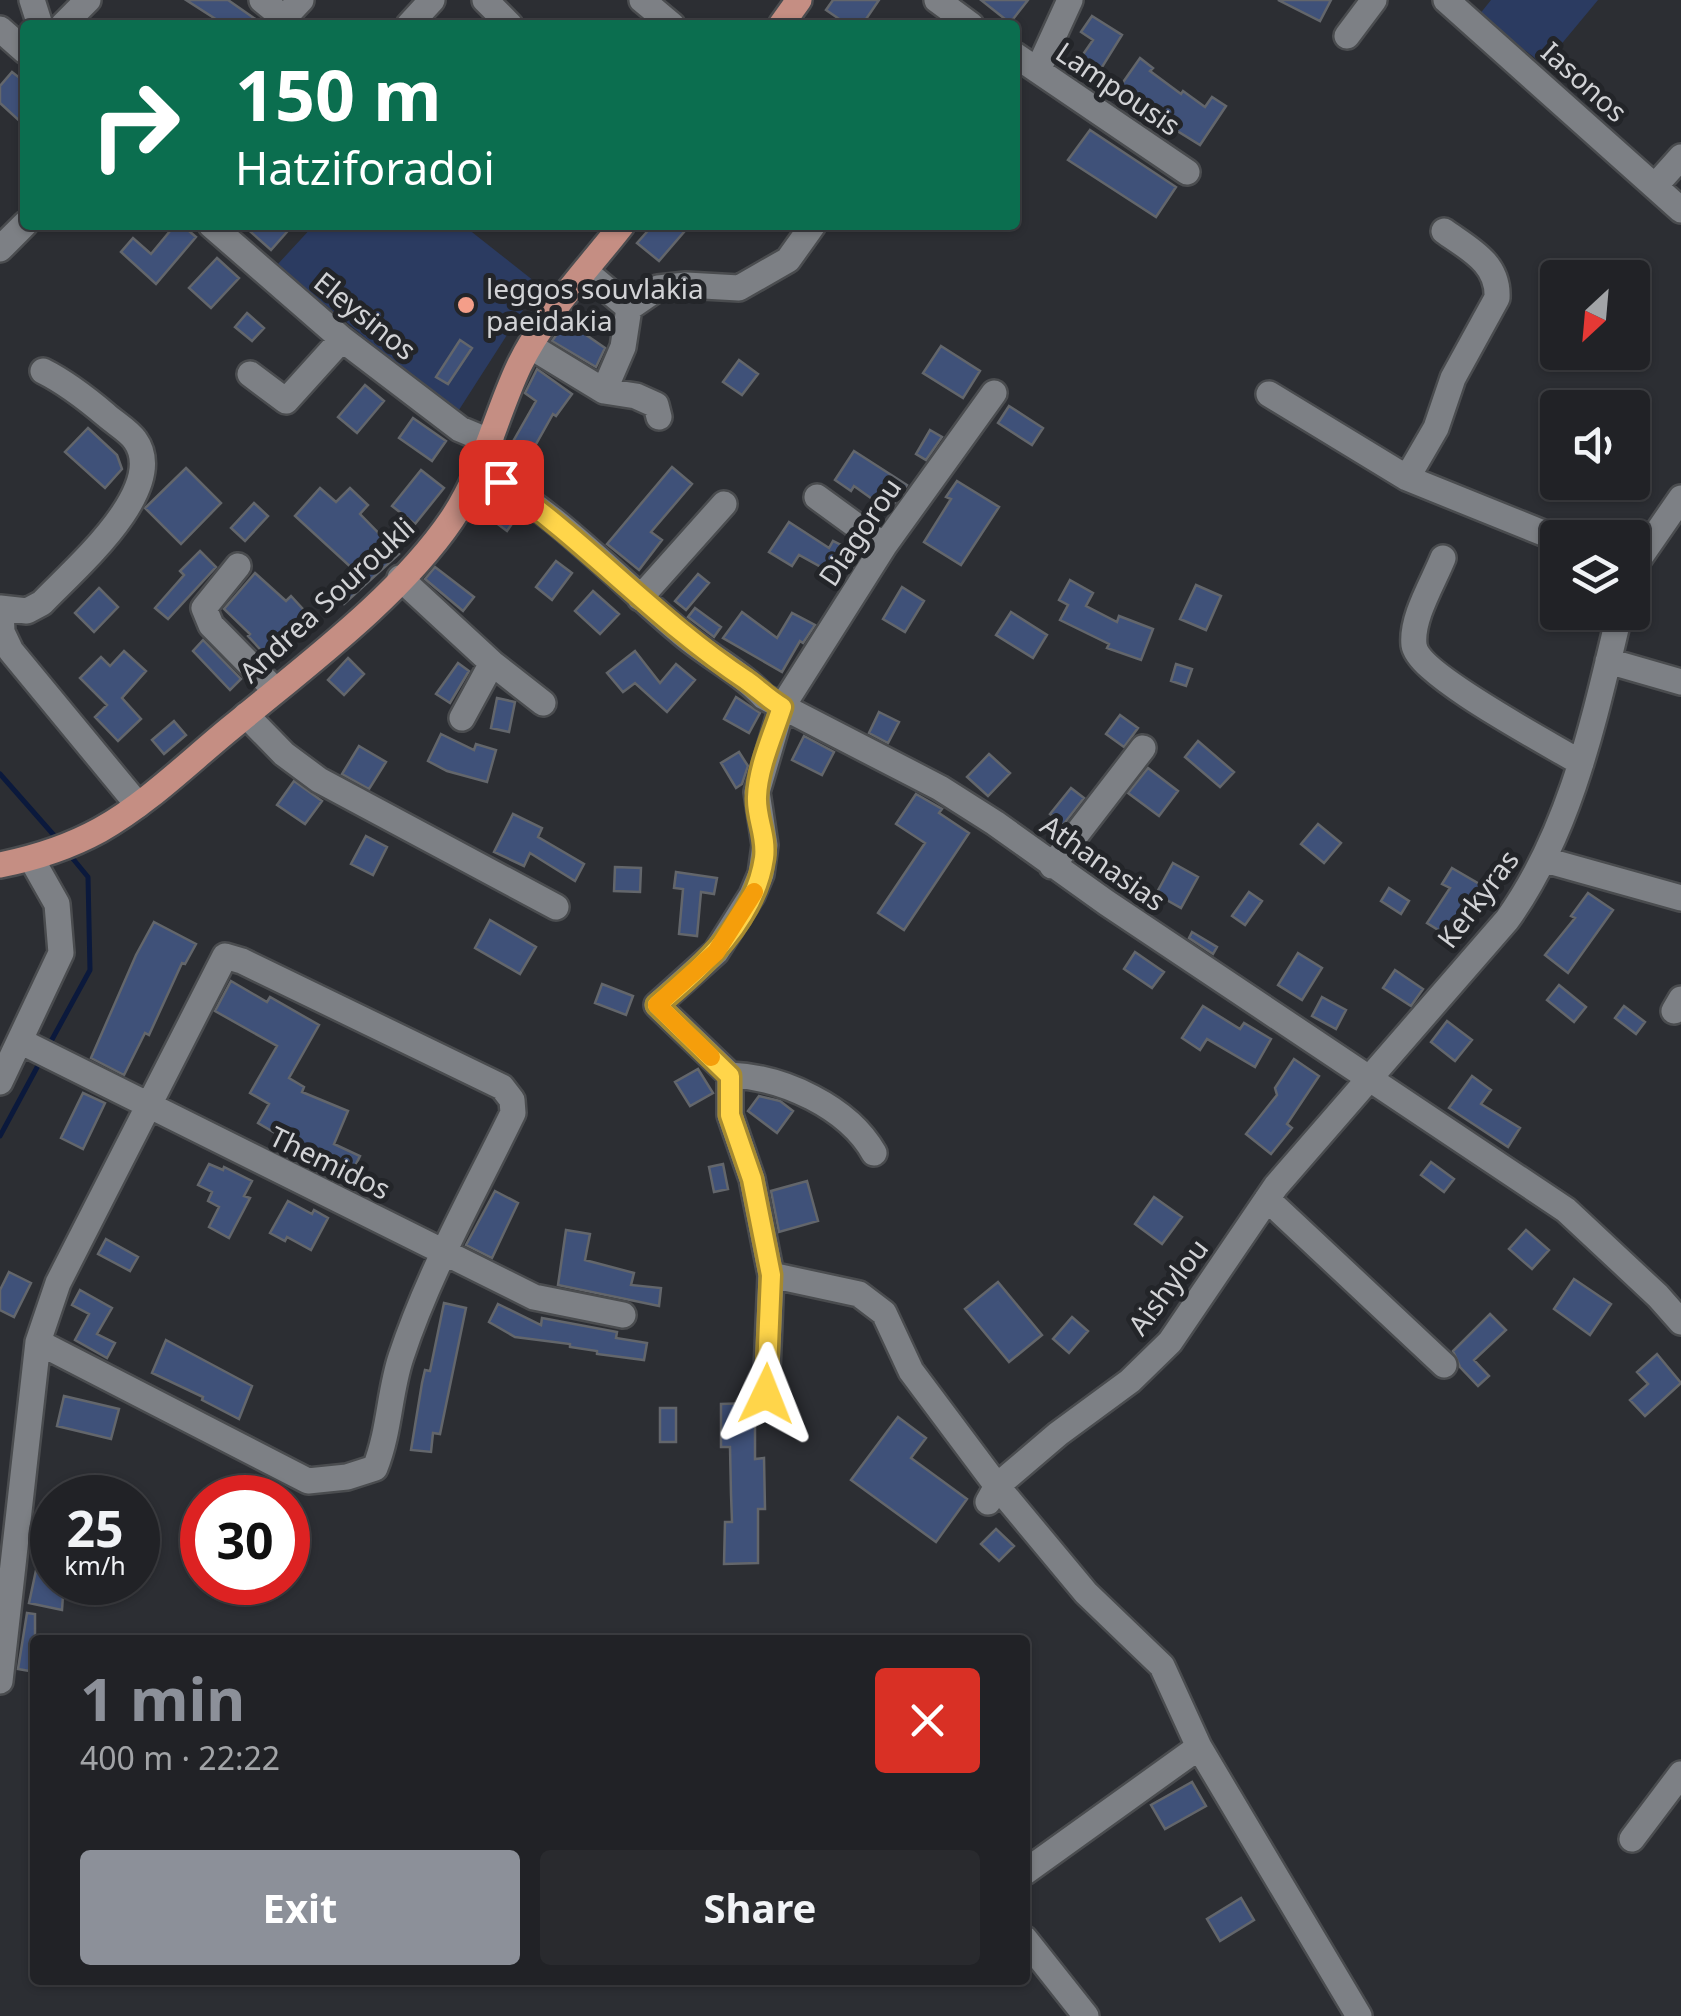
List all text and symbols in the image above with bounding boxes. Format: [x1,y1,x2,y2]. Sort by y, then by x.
street label: Lampousis [1049,33,1188,144]
street label: Iasonos [1534,33,1636,130]
text: 150 m [235,46,442,142]
icon: right [70,60,200,190]
text: Hatziforadoi [235,137,495,198]
north arrow [1540,260,1650,370]
map controls [1540,260,1650,630]
street label: Eleysinos [307,263,424,368]
place label: leggos souvlakia paeidakia [486,269,704,339]
marker: leggos souvlakia paeidakia [455,294,477,316]
button: sound [1540,390,1650,500]
pin [459,440,544,525]
icon: arrive [474,455,529,510]
street label: Diagorou [809,470,909,593]
street label: Andrea Souroukli [231,508,422,690]
button: layers [1540,520,1650,630]
street label: Athanasias [1034,805,1173,919]
street label: Kerkyras [1428,841,1527,955]
street label: Themidos [264,1117,397,1208]
street label: Aishylou [1118,1230,1216,1342]
position arrow [714,1342,818,1446]
speed limit sign: 30 [180,1475,310,1605]
text: 25 [66,1494,124,1562]
text: km/h [64,1548,126,1582]
text: 1 min [80,1657,245,1739]
button: close [875,1668,980,1773]
text: 400 m · 22:22 [80,1736,280,1779]
button: Exit [80,1850,520,1965]
button: Share [540,1850,980,1965]

